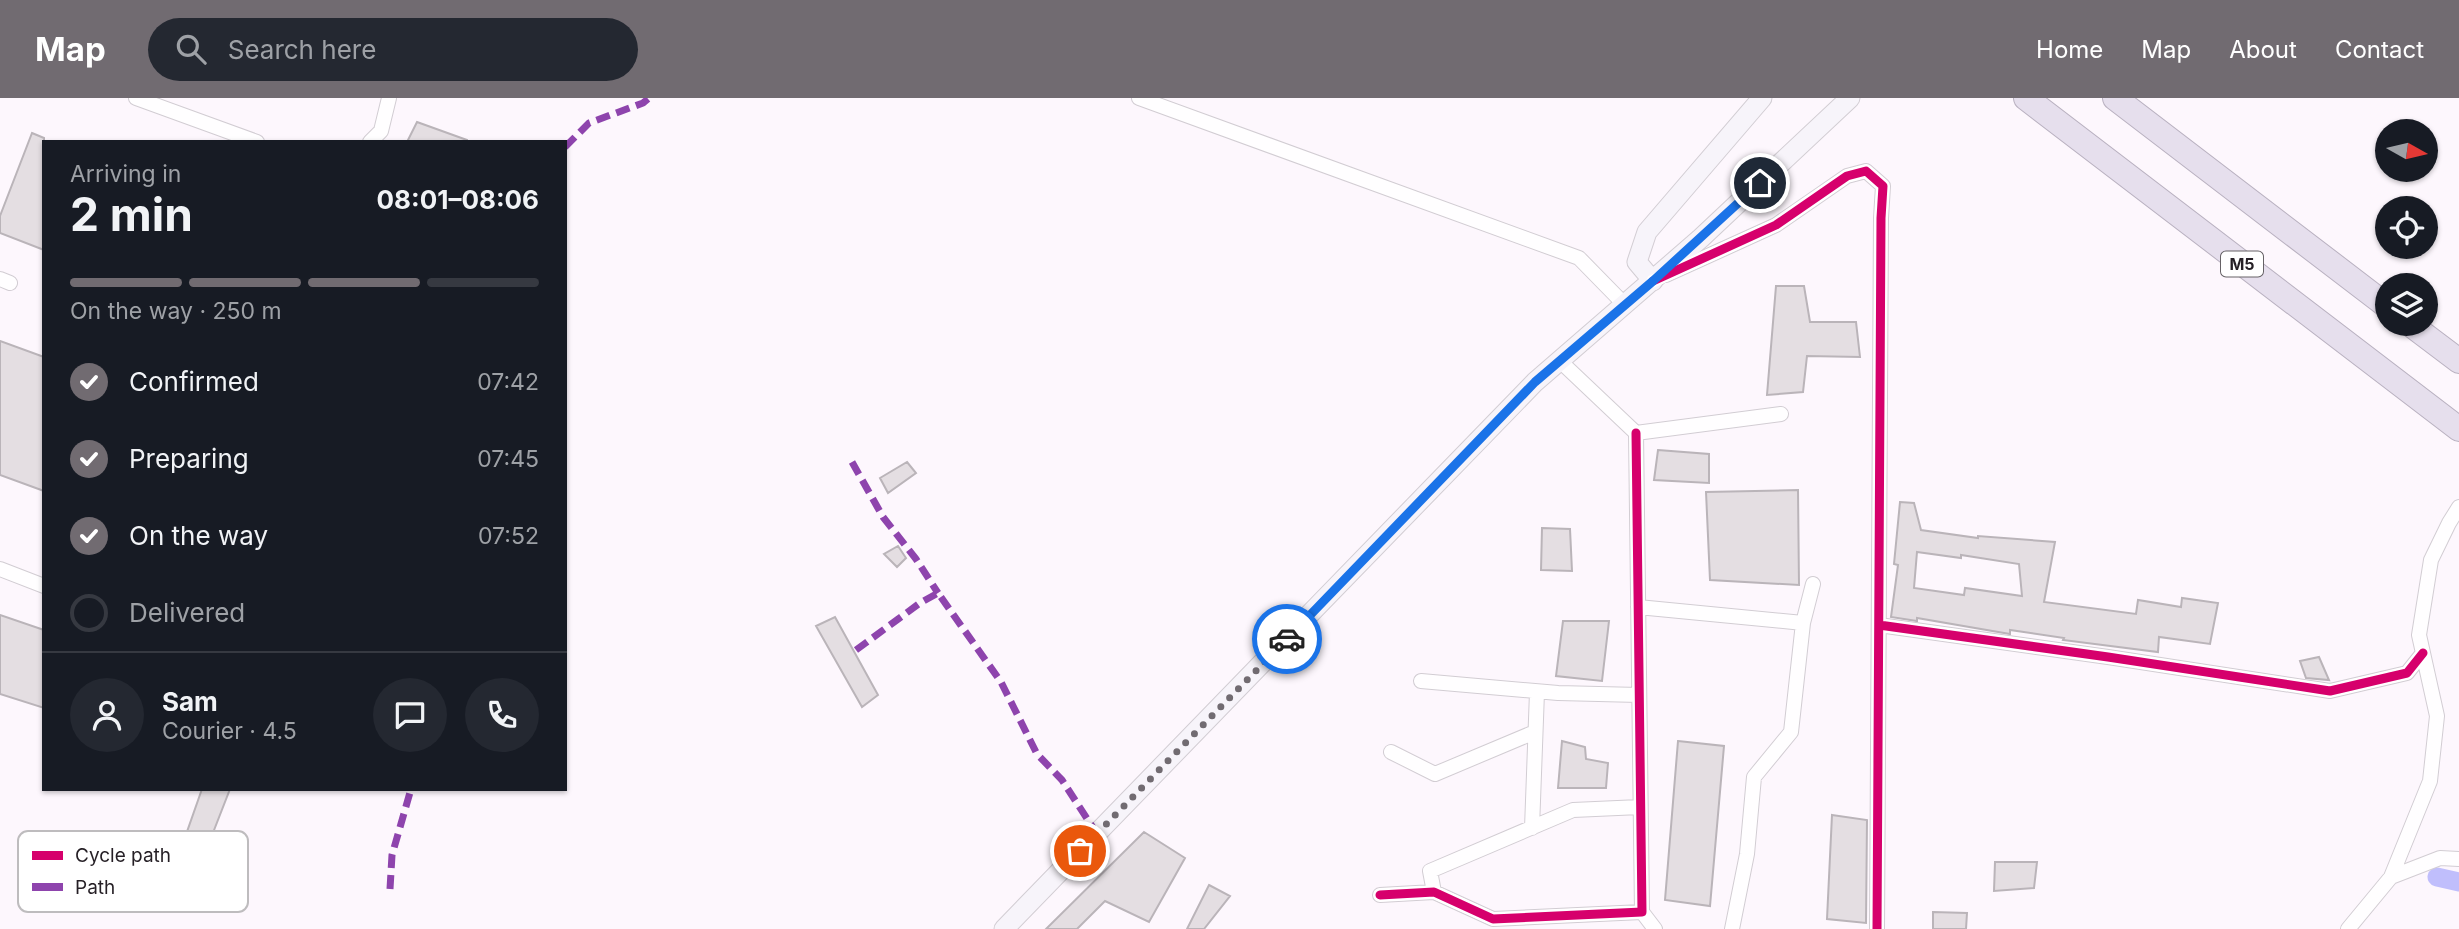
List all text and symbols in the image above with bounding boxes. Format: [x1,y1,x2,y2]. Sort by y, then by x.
search box [148,18,638,81]
text: Map [35,29,106,69]
icon: search [172,30,210,68]
text: Search here [228,34,376,65]
text: Home [2036,35,2103,64]
text: Map [2141,35,2191,64]
text: About [2229,35,2297,64]
text: Contact [2335,35,2424,64]
north arrow [2375,119,2438,182]
map controls [2375,119,2438,336]
pin [1730,153,1790,213]
text: Arriving in [70,160,181,188]
icon: home [1741,164,1779,202]
text: 08:01–08:06 [377,184,539,215]
text: 2 min [70,186,193,242]
button: locate [2375,196,2438,259]
road number: M5 [2221,252,2263,276]
button: layers [2375,273,2438,336]
text: On the way · 250 m [70,297,282,325]
icon: check [70,363,108,401]
text: Confirmed [129,366,259,397]
text: 07:42 [477,368,539,396]
icon: check [70,440,108,478]
text: Preparing [129,443,249,474]
text: 07:45 [477,445,539,473]
icon: check [70,517,108,555]
text: On the way [129,520,268,551]
text: 07:52 [478,522,539,550]
text: Delivered [129,597,245,628]
courier [1252,604,1322,674]
icon: car [1268,620,1306,658]
button: person [70,678,144,752]
button: chat [373,678,447,752]
button: phone [465,678,539,752]
text: Sam [162,686,218,717]
text: Courier · 4.5 [162,717,297,745]
pin [1050,821,1110,881]
legend [18,831,248,912]
icon: bag [1061,832,1099,870]
text: Cycle path [75,844,171,867]
text: Path [75,876,115,899]

